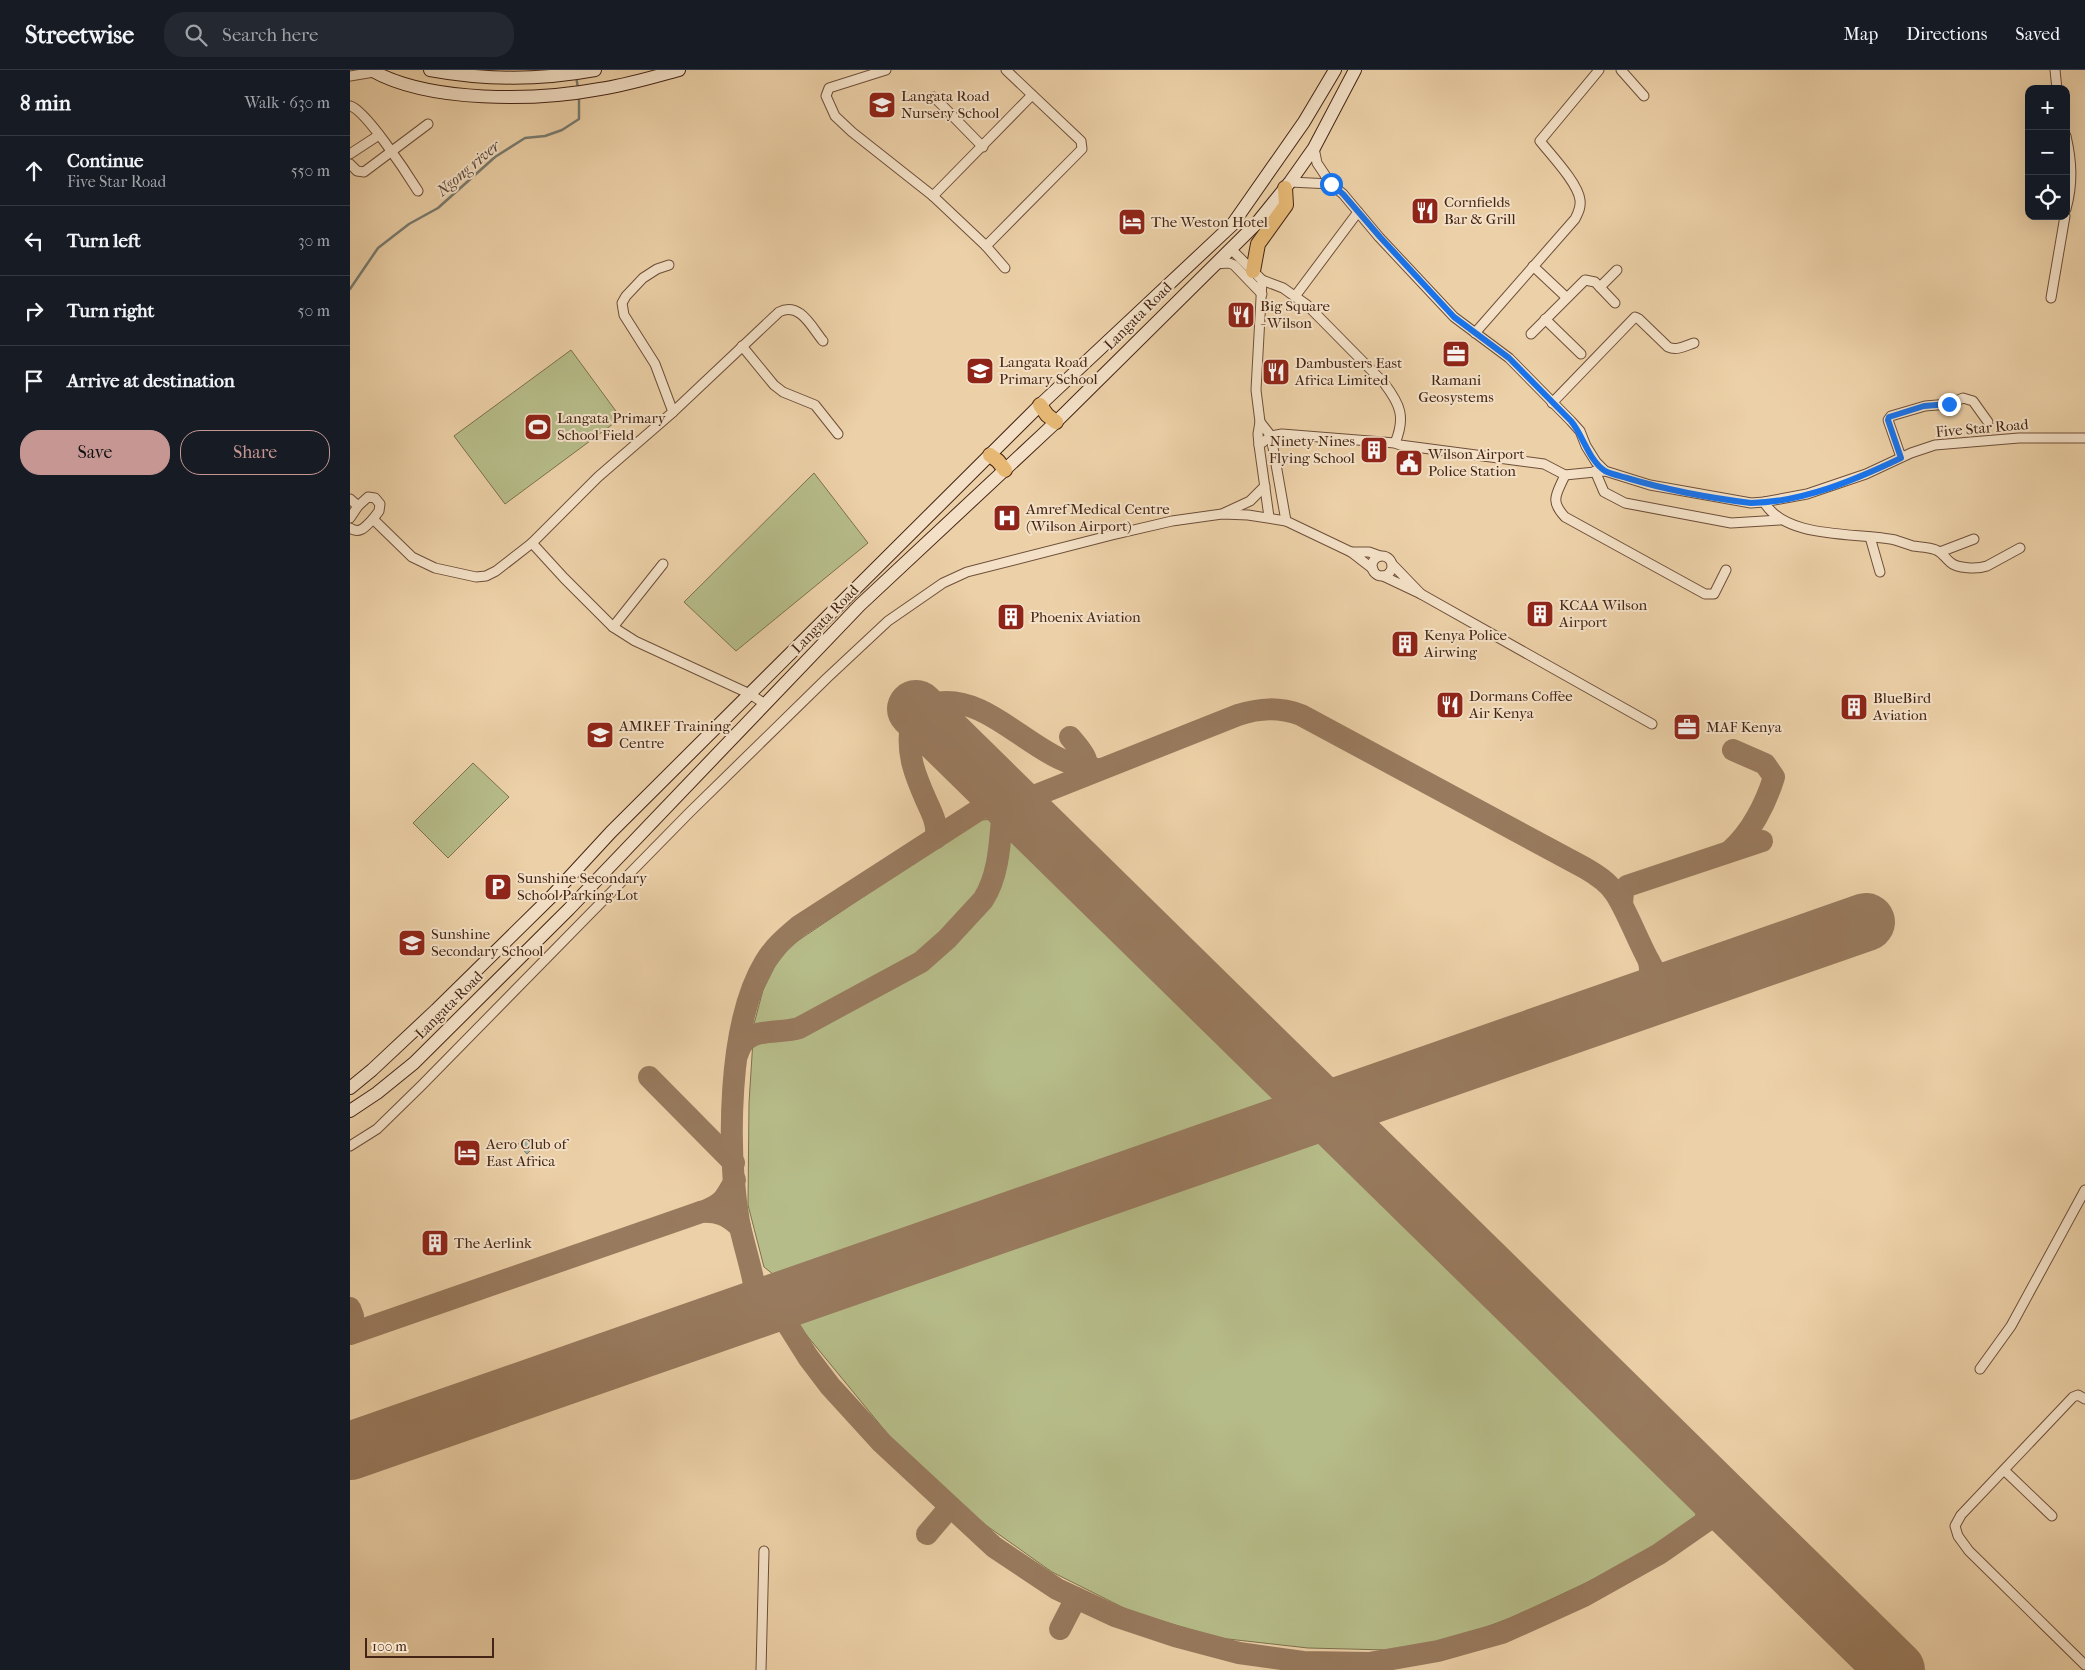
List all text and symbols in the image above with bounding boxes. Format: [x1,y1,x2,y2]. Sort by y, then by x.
search box [164,12,514,57]
text: Streetwise [25,21,134,49]
icon: search [182,21,210,49]
text: Search here [222,24,318,46]
text: Map [1844,24,1878,45]
text: Directions [1906,24,1987,45]
text: Saved [2015,24,2060,45]
map controls [2025,85,2070,220]
button: + [2025,85,2070,130]
place label: Langata Road Nursery School [901,87,999,122]
school or university icon: Langata Road Nursery School [867,90,897,120]
text: 8 min [20,91,71,115]
text: Walk · 630 m [244,93,330,112]
button: − [2025,130,2070,175]
water label: Ngong river [432,135,505,201]
text: Continue [67,150,143,172]
icon: ahead [20,157,48,185]
text: 550 m [291,161,330,180]
text: Five Star Road [67,172,166,191]
route start [1320,173,1343,196]
button: locate [2025,175,2070,220]
place label: Cornfields Bar & Grill [1444,193,1516,228]
restaurant icon: Cornfields Bar & Grill [1410,196,1440,226]
hotel icon: The Weston Hotel [1117,207,1147,237]
place label: The Weston Hotel [1151,213,1268,231]
icon: left [20,227,48,255]
text: Turn left [67,230,141,252]
text: 30 m [298,231,330,250]
street label: Langata Road [1100,278,1176,354]
icon: right [20,297,48,325]
place label: Big Square - Wilson [1260,297,1331,332]
text: Turn right [67,300,154,322]
restaurant icon: Big Square - Wilson [1226,300,1256,330]
text: 50 m [298,301,330,320]
office icon: Ramani Geosystems [1441,339,1471,369]
place label: Langata Road Primary School [999,353,1098,388]
place label: Dambusters East Africa Limited [1294,354,1403,389]
school or university icon: Langata Road Primary School [965,356,995,386]
restaurant icon: Dambusters East Africa Limited [1261,357,1291,387]
icon: arrive [20,367,48,395]
text: Arrive at destination [67,370,235,392]
place label: Ramani Geosystems [1418,371,1494,406]
route end [1938,393,1961,416]
place label: Langata Primary School Field [557,409,667,444]
sports icon: Langata Primary School Field [523,412,553,442]
street label: Five Star Road [1935,415,2030,441]
button: Save [20,430,170,475]
button: Share [180,430,330,475]
place label: Ninety Nines Flying School [1269,432,1355,467]
building icon: Ninety Nines Flying School [1359,435,1389,465]
place label: Wilson Airport Police Station [1427,445,1525,480]
public building icon: Wilson Airport Police Station [1394,448,1424,478]
place label: Amref Medical Centre (Wilson Airport) [1025,500,1170,535]
hospital icon: Amref Medical Centre (Wilson Airport) [992,503,1022,533]
street label: Langata Road [788,580,863,657]
place label: KCAA Wilson Airport [1558,596,1647,631]
building icon: KCAA Wilson Airport [1525,599,1555,629]
building icon: Phoenix Aviation [996,602,1026,632]
place label: Phoenix Aviation [1030,608,1141,626]
place label: Kenya Police Airwing [1423,626,1508,661]
building icon: Kenya Police Airwing [1390,629,1420,659]
place label: Dormans Coffee Air Kenya [1468,687,1573,722]
place label: BlueBird Aviation [1872,689,1932,724]
restaurant icon: Dormans Coffee Air Kenya [1435,690,1465,720]
building icon: BlueBird Aviation [1839,692,1869,722]
office icon: MAF Kenya [1672,712,1702,742]
place label: AMREF Training Centre [618,717,731,752]
place label: MAF Kenya [1706,718,1783,736]
school or university icon: AMREF Training Centre [585,720,615,750]
place label: Sunshine Secondary School Parking Lot [517,869,648,904]
parking icon: Sunshine Secondary School Parking Lot [483,872,513,902]
place label: Sunshine Secondary School [431,925,544,960]
school or university icon: Sunshine Secondary School [397,928,427,958]
street label: Langata Road [411,967,487,1043]
place label: Aero Club of East Africa [485,1135,569,1170]
hotel icon: Aero Club of East Africa [452,1138,482,1168]
building icon: The Aerlink [420,1228,450,1258]
place label: The Aerlink [454,1234,532,1252]
scale bar [365,1635,494,1658]
text: 100 m [372,1638,407,1655]

